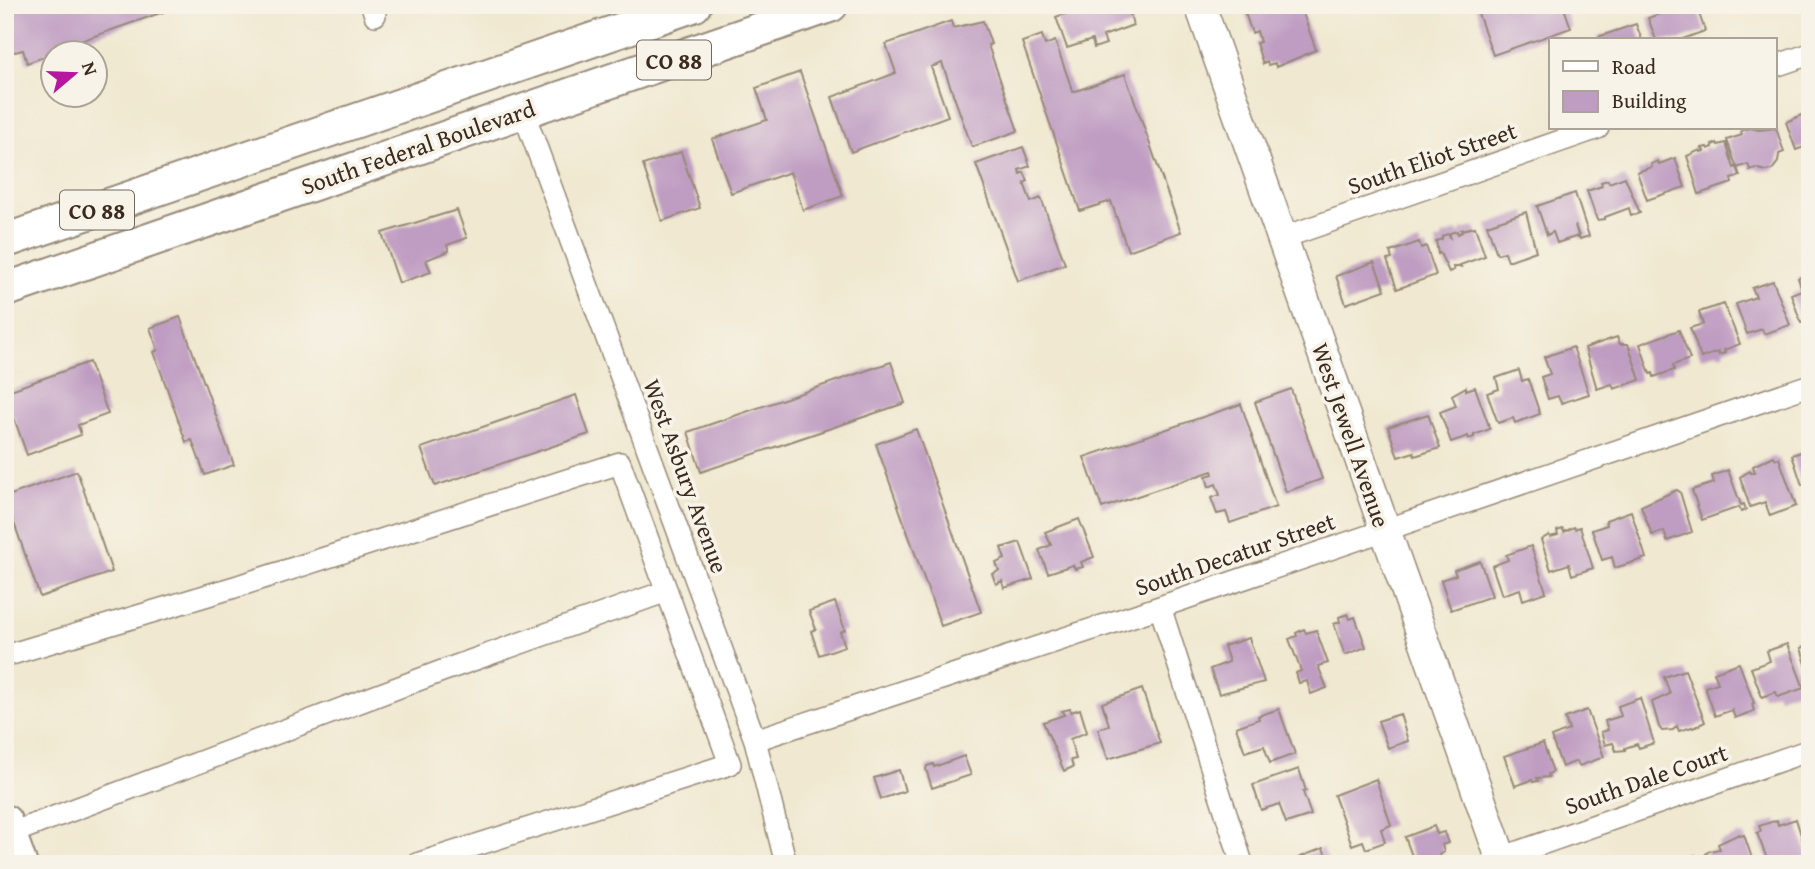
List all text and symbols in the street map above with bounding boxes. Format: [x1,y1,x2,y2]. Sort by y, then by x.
north arrow [38,38,108,108]
legend [1549,38,1776,130]
road number: CO 88 [637,40,711,80]
text: Road [1612,51,1657,82]
text: N [75,58,105,79]
text: Building [1612,85,1687,116]
street label: South Federal Boulevard [296,90,540,203]
street label: South Eliot Street [1343,113,1522,203]
road number: CO 88 [60,190,134,230]
street label: West Jewell Avenue [1303,338,1399,532]
street label: West Asbury Avenue [635,374,737,578]
street label: South Decatur Street [1130,503,1340,605]
street label: South Dale Court [1560,735,1733,823]

